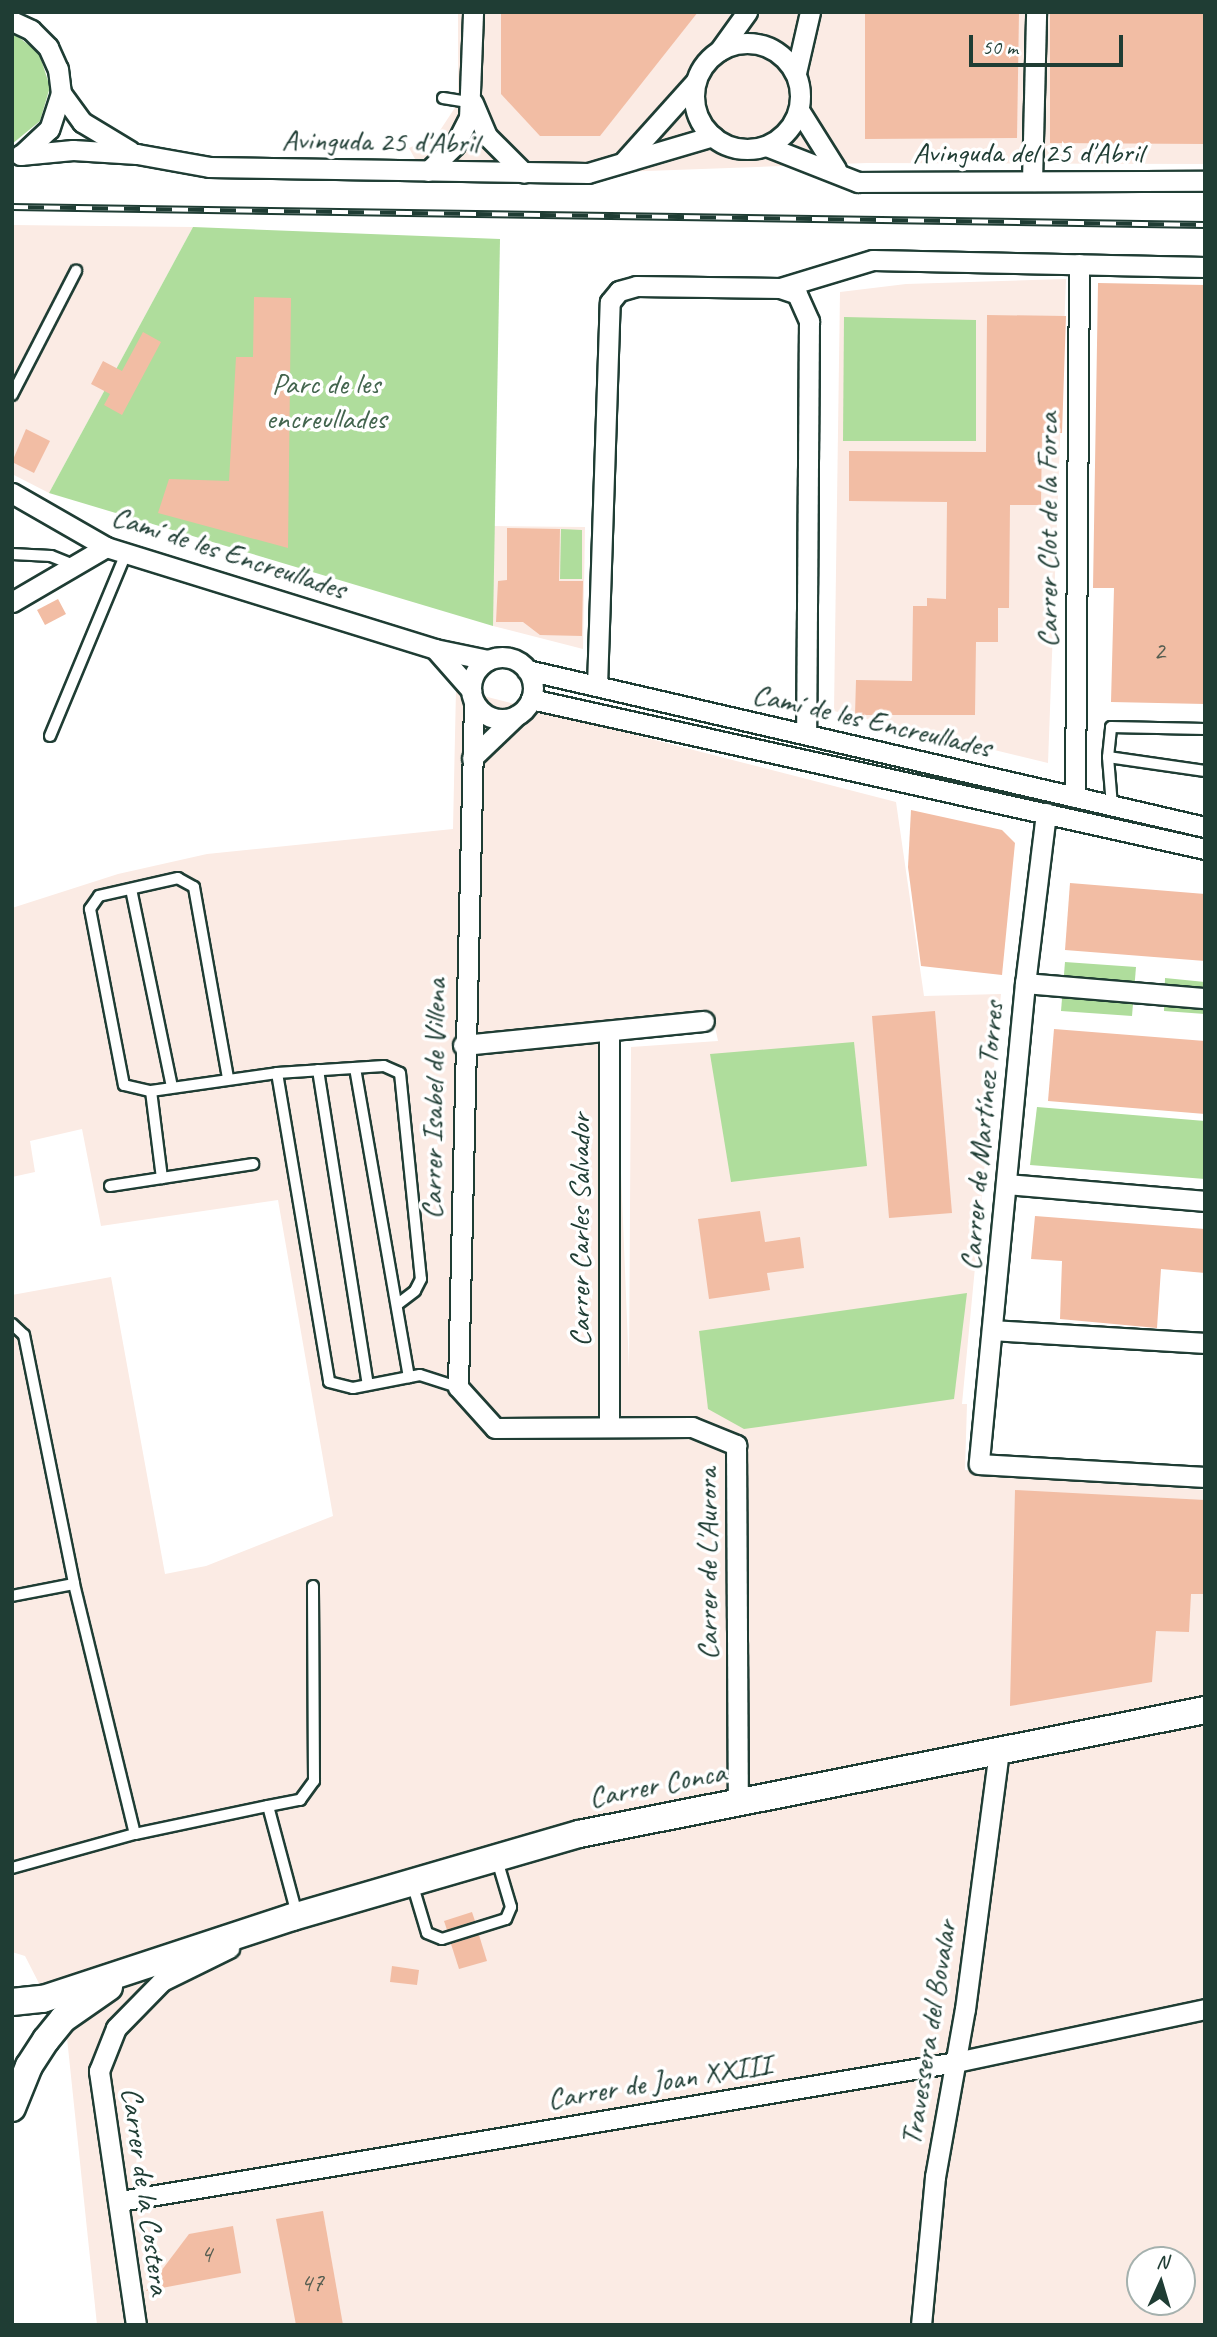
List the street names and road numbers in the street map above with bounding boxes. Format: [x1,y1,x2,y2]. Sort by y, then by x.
street label: Avinguda 25 d'Abril [281,121,479,161]
street label: Avinguda del 25 d'Abril [913,134,1143,170]
street label: Carrer Clot de la Forca [1029,412,1065,648]
street label: Camí de les Encreullades [107,497,351,607]
street label: Camí de les Encreullades [749,675,995,765]
street label: Carrer Isabel de Villena [413,978,453,1220]
street label: Carrer de Martínez Torres [951,1000,1011,1272]
street label: Carrer Carles Salvador [561,1113,597,1347]
street label: Carrer de L'Aurora [689,1468,725,1660]
street label: Carrer Conca [586,1753,728,1815]
street label: Travessera del Bovalar [893,1918,963,2148]
street label: Carrer de Joan XXIII [545,2046,773,2116]
street label: Carrer de la Costera [114,2085,178,2297]

